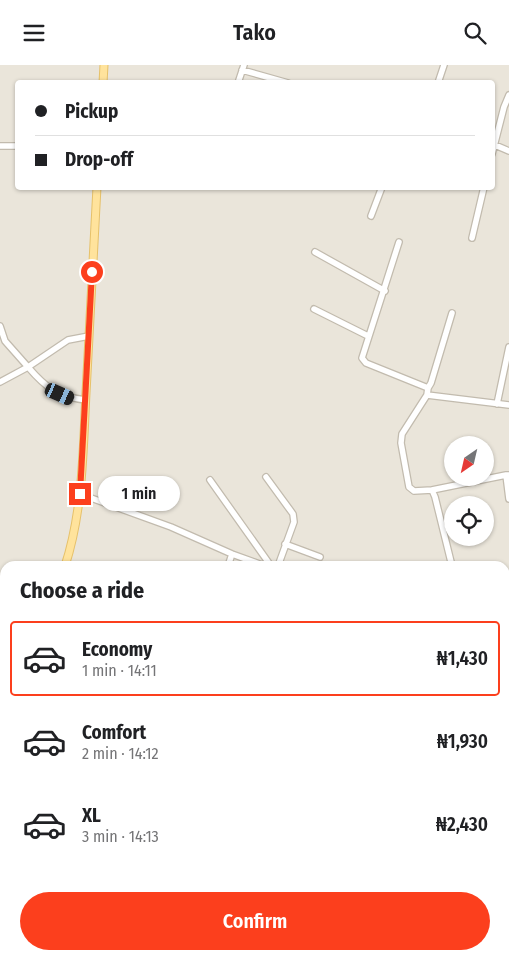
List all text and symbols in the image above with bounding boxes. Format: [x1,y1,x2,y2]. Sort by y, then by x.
icon: menu [20,19,48,47]
text: Tako [233,19,276,46]
icon: search [461,19,489,47]
text: Pickup [65,100,118,123]
text: Drop-off [65,148,133,171]
route start [81,261,103,283]
car [43,381,76,407]
north arrow [444,436,494,486]
map controls [444,436,494,546]
callout: 1 min [98,477,180,511]
route end [69,483,91,505]
text: 1 min [122,484,156,503]
button: locate [444,496,494,546]
text: Choose a ride [20,577,144,604]
icon: car [22,636,67,681]
text: Economy [82,638,152,661]
text: ₦1,430 [437,647,488,670]
text: 1 min · 14:11 [82,661,157,680]
icon: car [22,719,67,764]
text: Comfort [82,721,146,744]
text: ₦1,930 [437,730,488,753]
text: 2 min · 14:12 [82,744,159,763]
icon: car [22,802,67,847]
text: XL [82,804,101,827]
text: ₦2,430 [436,813,488,836]
text: 3 min · 14:13 [82,827,159,846]
button: Confirm [20,892,490,950]

